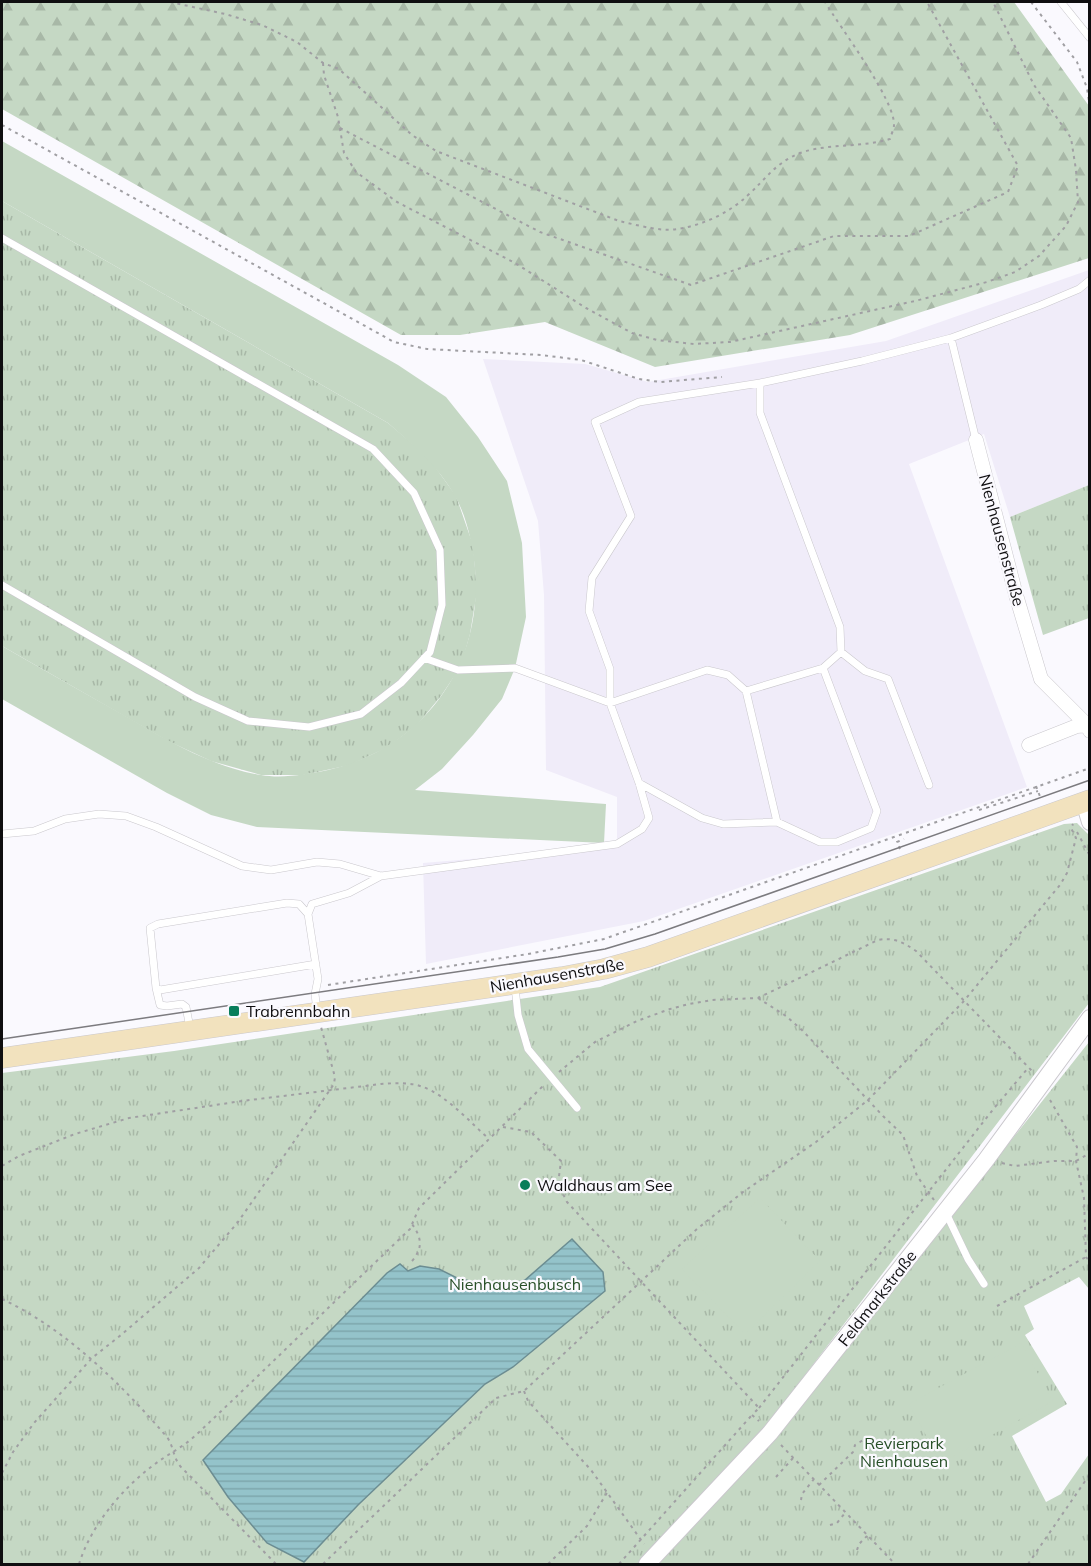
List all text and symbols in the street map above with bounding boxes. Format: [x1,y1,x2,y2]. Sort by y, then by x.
street label: Nienhausenstraße [975,472,1029,608]
street label: Nienhausenstraße [488,953,626,997]
place label: Trabrennbahn [246,1001,350,1021]
marker: Trabrennbahn [227,1004,241,1018]
place label: Waldhaus am See [537,1175,672,1195]
marker: Waldhaus am See [518,1178,532,1192]
street label: Feldmarkstraße [833,1246,921,1350]
park label: Nienhausenbusch [449,1274,581,1294]
park label: Revierpark Nienhausen [860,1433,948,1471]

